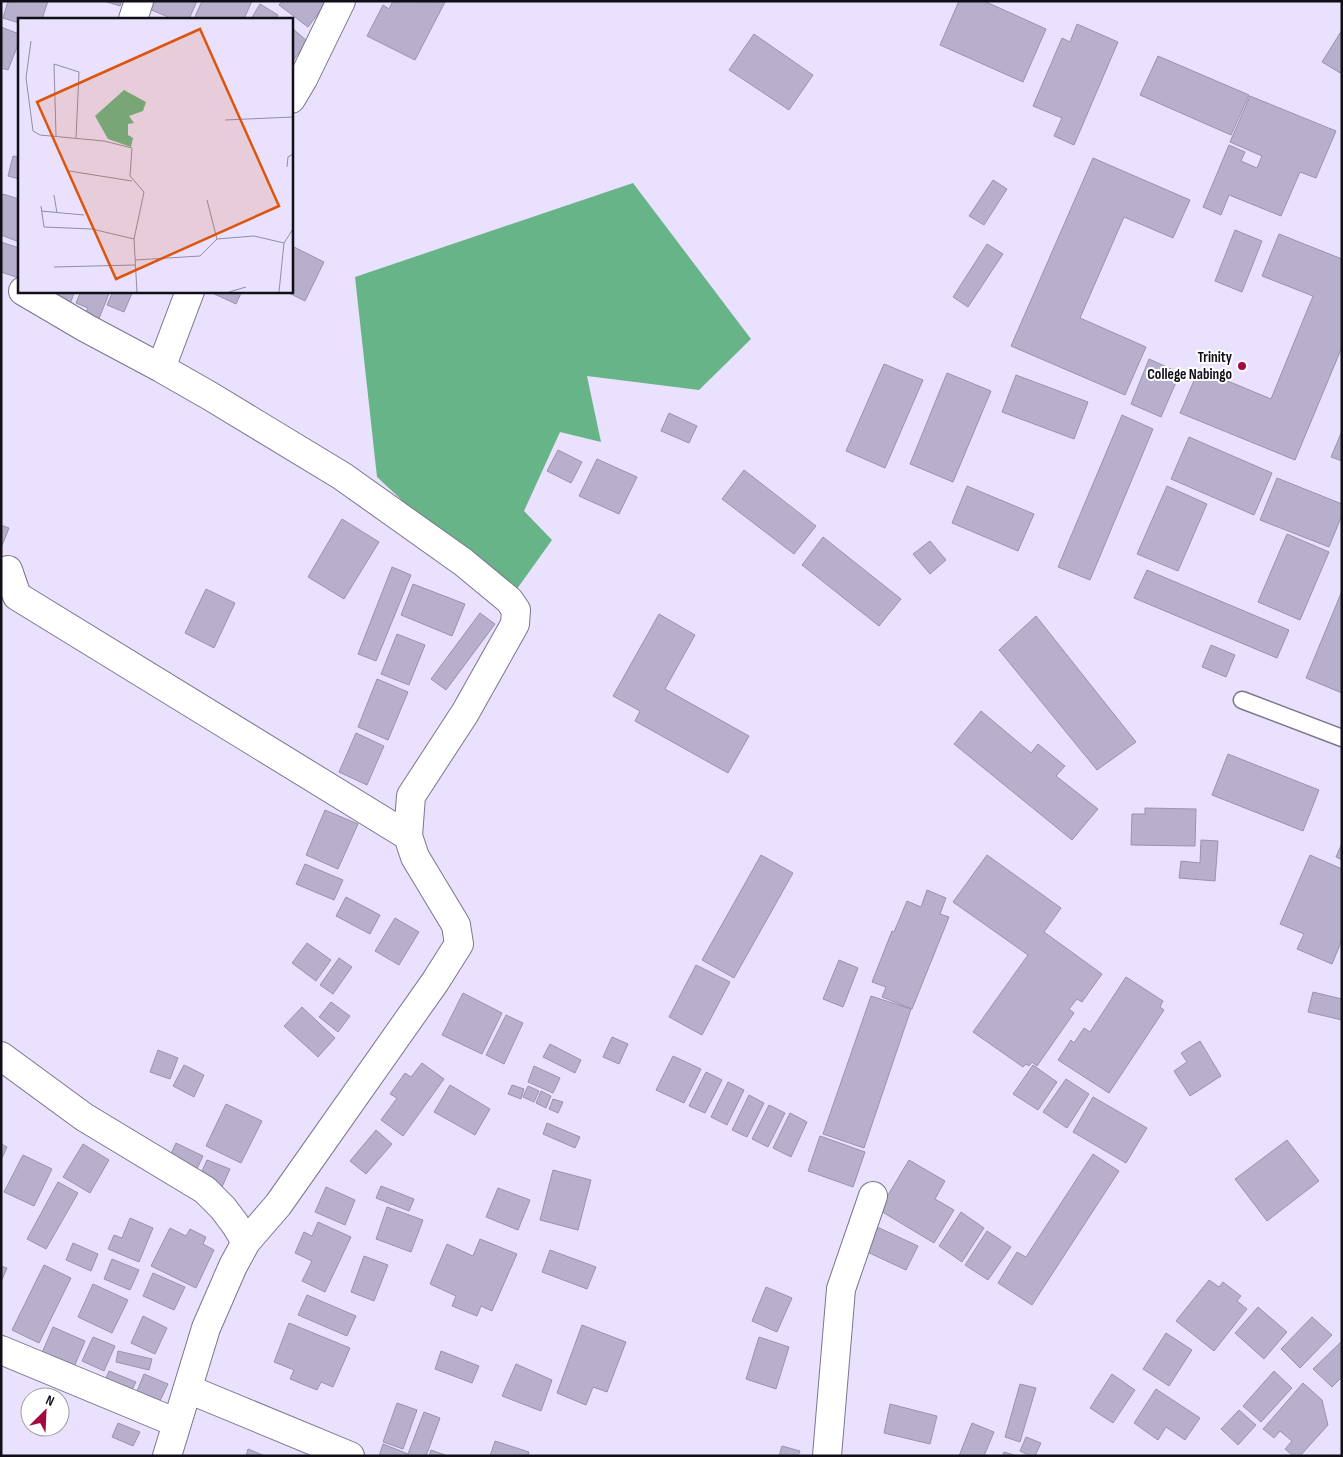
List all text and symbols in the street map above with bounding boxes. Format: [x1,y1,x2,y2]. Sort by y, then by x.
inset map [18,18,292,292]
place label: Trinity College Nabingo [1147,348,1233,384]
marker: Trinity College Nabingo [1236,360,1248,372]
north arrow [20,1387,70,1437]
text: N [43,1391,57,1410]

